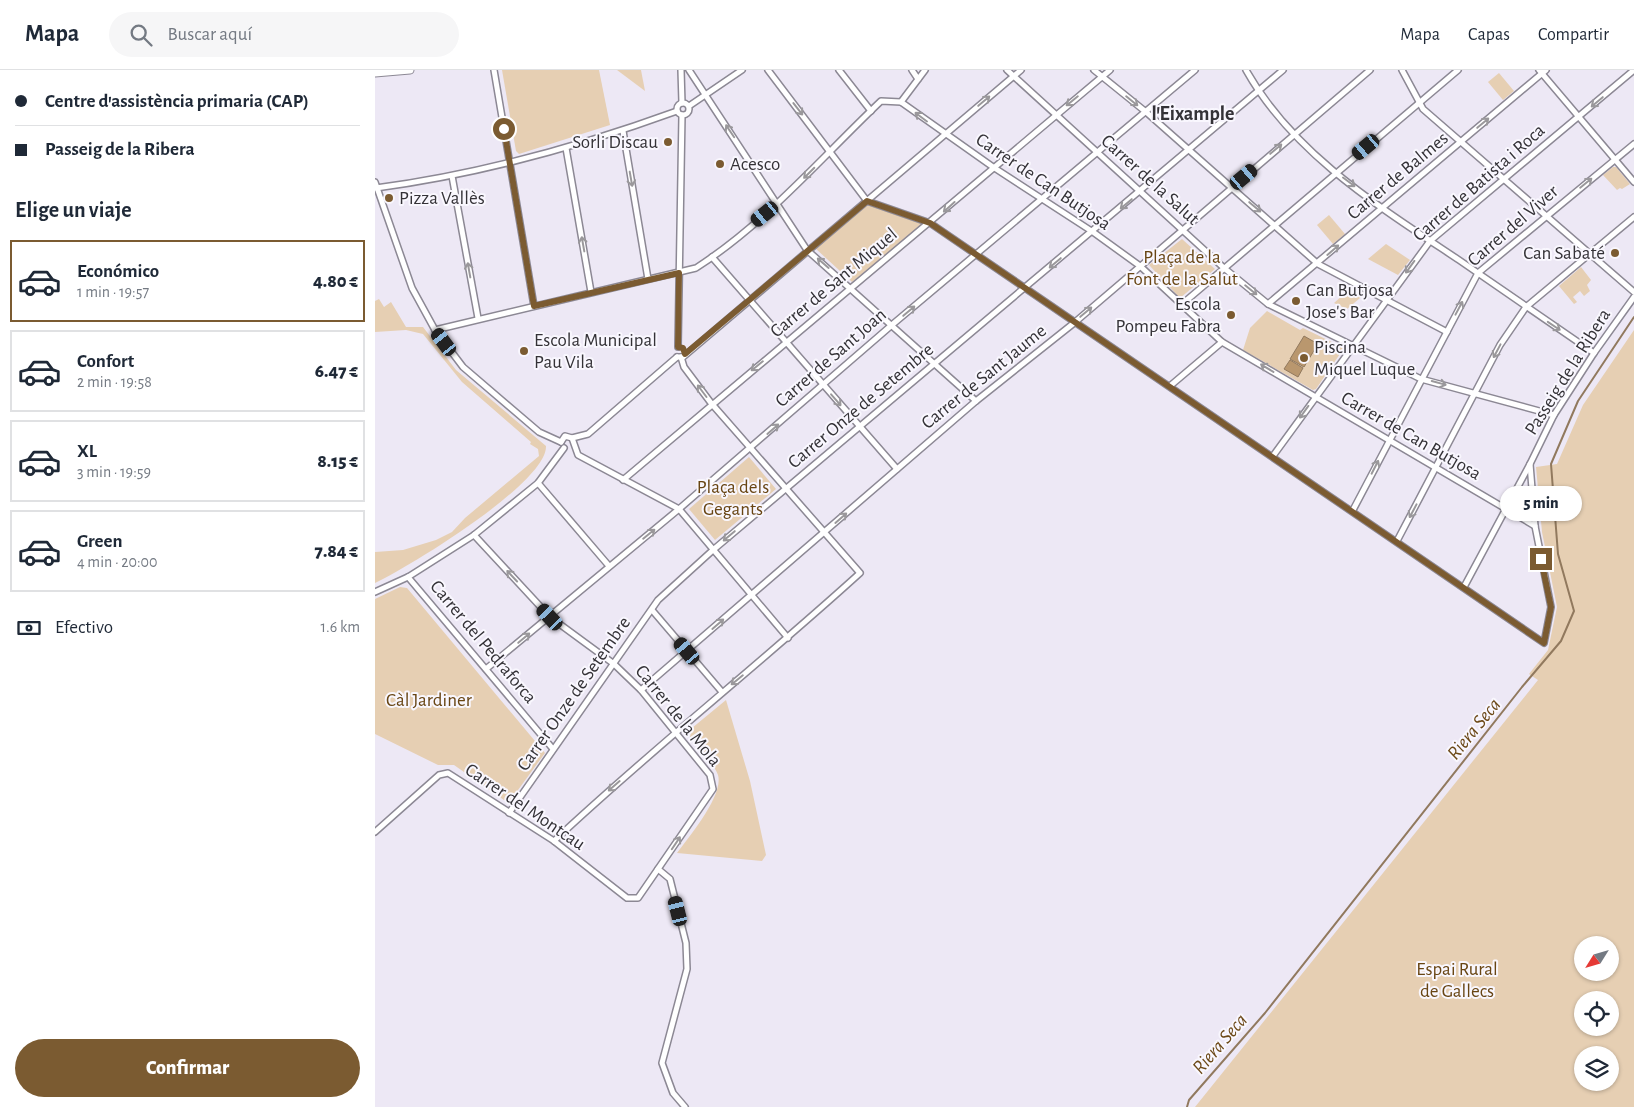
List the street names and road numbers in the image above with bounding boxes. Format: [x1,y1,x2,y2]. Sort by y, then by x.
street label: Carrer de Batista i Roca [1409,121,1549,245]
street label: Carrer de Balmes [1344,128,1452,224]
street label: Carrer de Can Butjosa [972,130,1114,234]
street label: Carrer de la Salut [1097,131,1203,229]
street label: Carrer del Viver [1464,182,1562,270]
street label: Carrer de Sant Miquel [767,225,901,341]
street label: Carrer de Sant Joan [772,305,890,411]
street label: Passeig de la Ribera [1522,305,1615,438]
street label: Carrer de Sant Jaume [918,321,1050,433]
street label: Carrer Onze de Setembre [785,340,937,472]
street label: Carrer de Can Butjosa [1338,388,1484,484]
street label: Carrer del Pedraforca [426,577,540,707]
street label: Carrer Onze de Setembre [514,613,634,775]
street label: Carrer de la Mola [631,662,725,771]
street label: Carrer del Montcau [462,760,589,854]

